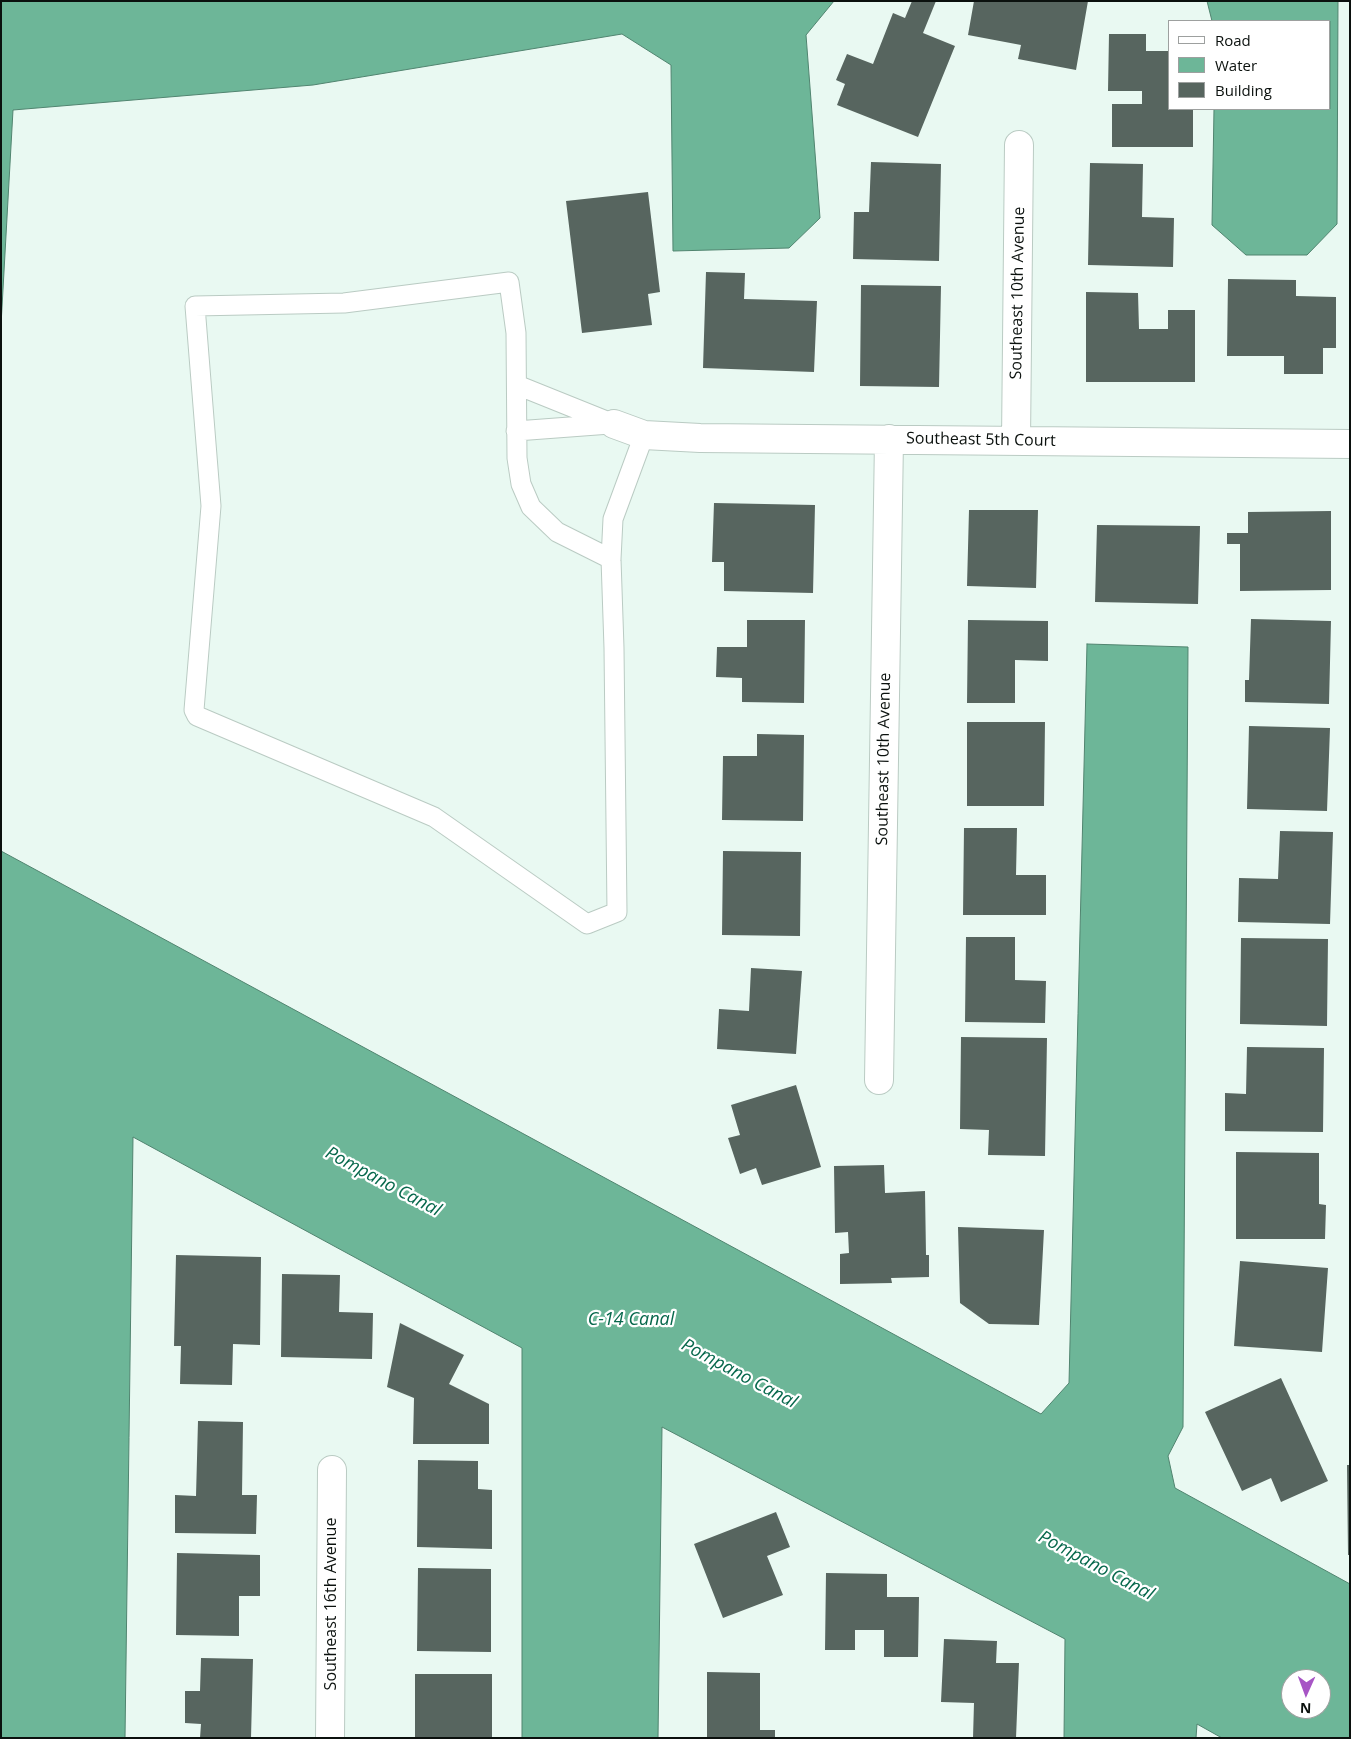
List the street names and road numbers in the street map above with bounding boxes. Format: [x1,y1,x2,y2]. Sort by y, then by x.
street label: Southeast 10th Avenue [1007,206,1029,380]
street label: Southeast 5th Court [906,429,1056,451]
street label: Southeast 10th Avenue [873,672,895,846]
street label: Southeast 16th Avenue [321,1518,341,1690]

